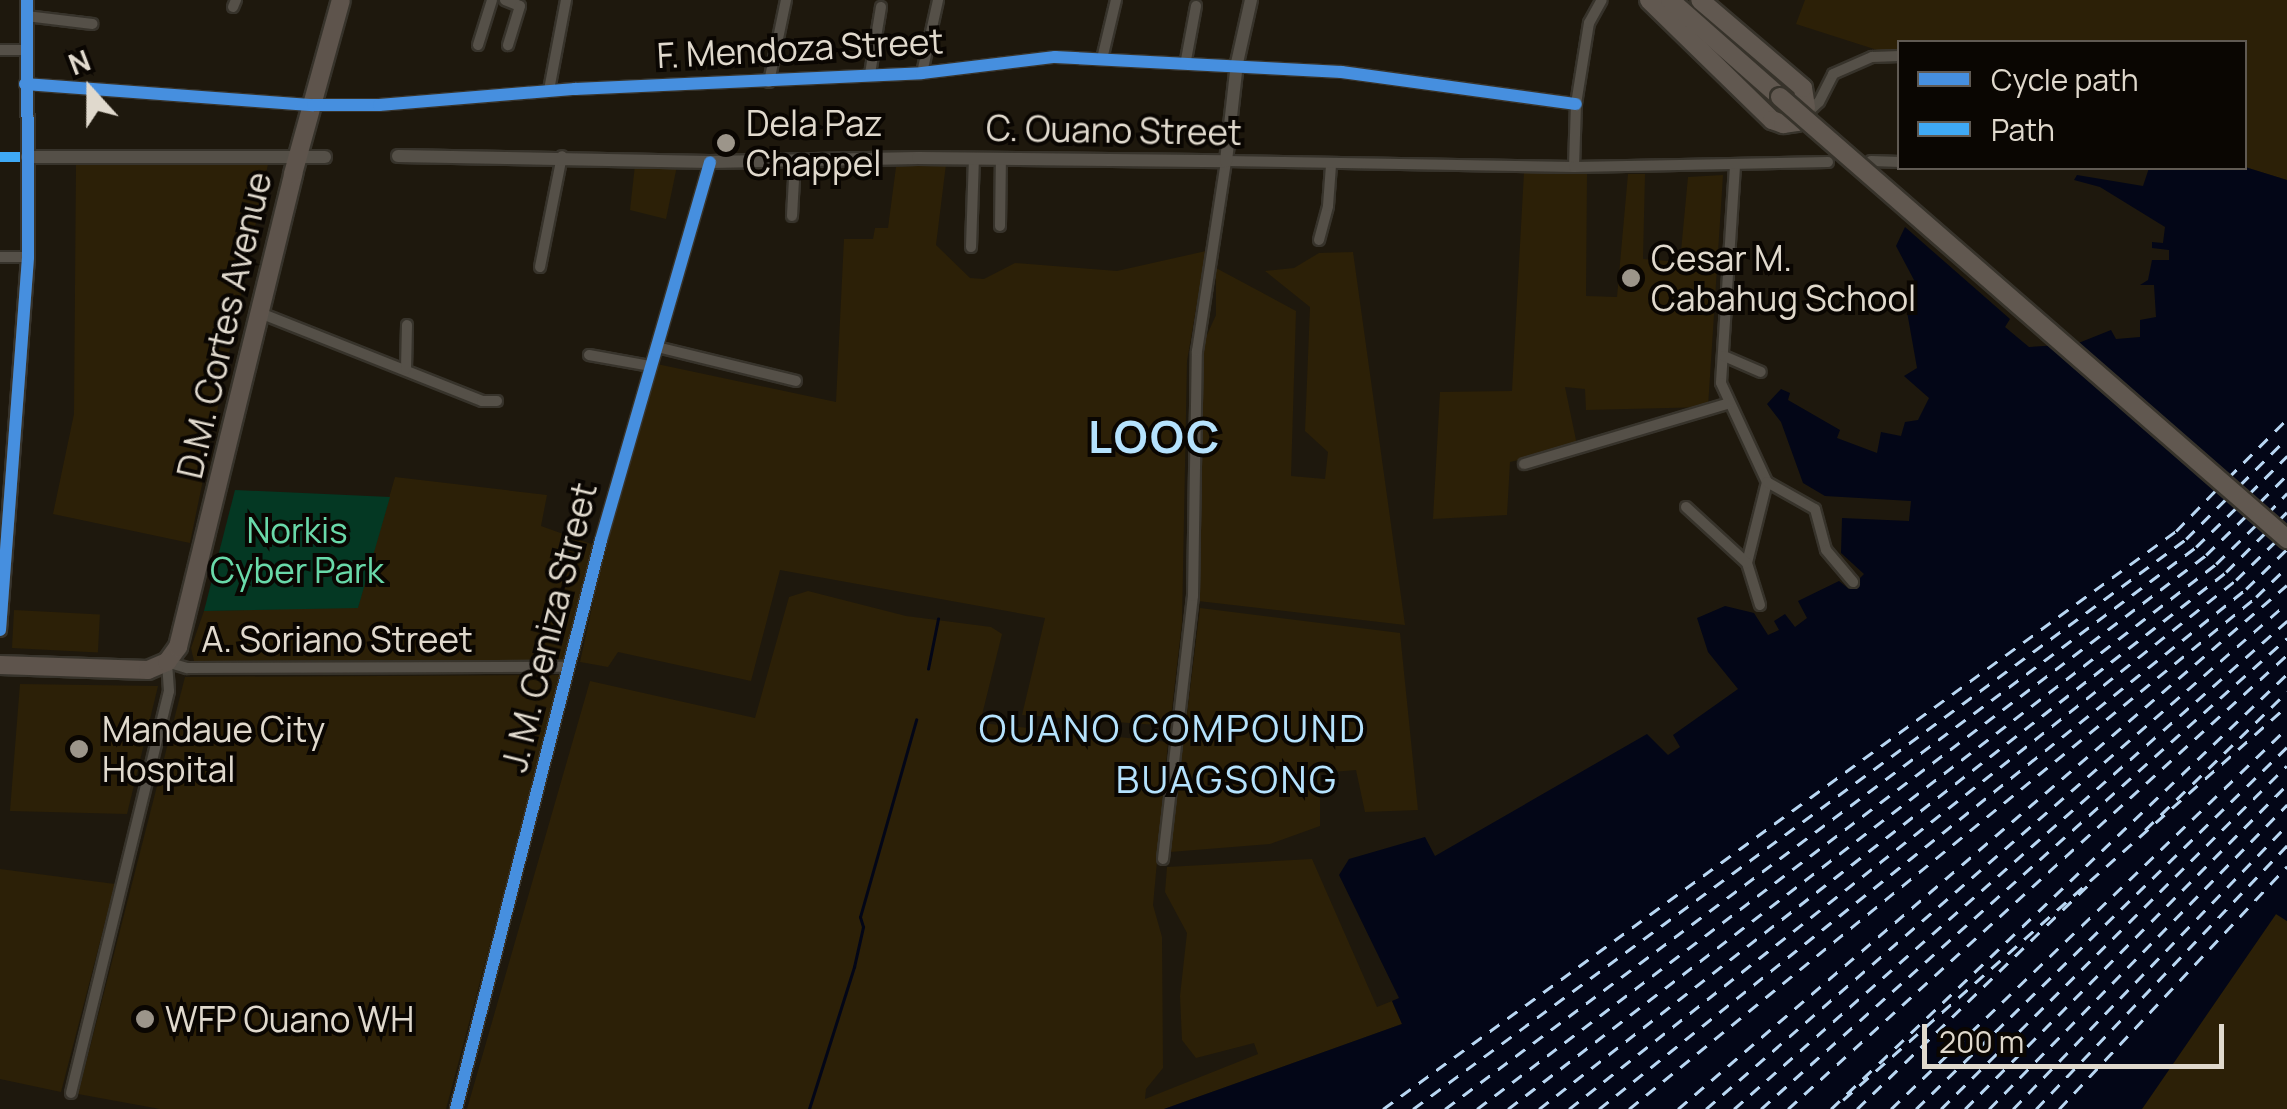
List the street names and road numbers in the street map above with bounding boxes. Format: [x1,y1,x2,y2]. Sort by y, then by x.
street label: F. Mendoza Street [656,20,944,76]
street label: C. Ouano Street [986,107,1242,153]
street label: D.M. Cortes Avenue [168,168,280,482]
street label: J. M. Ceniza Street [493,478,605,776]
street label: A. Soriano Street [201,618,473,660]

